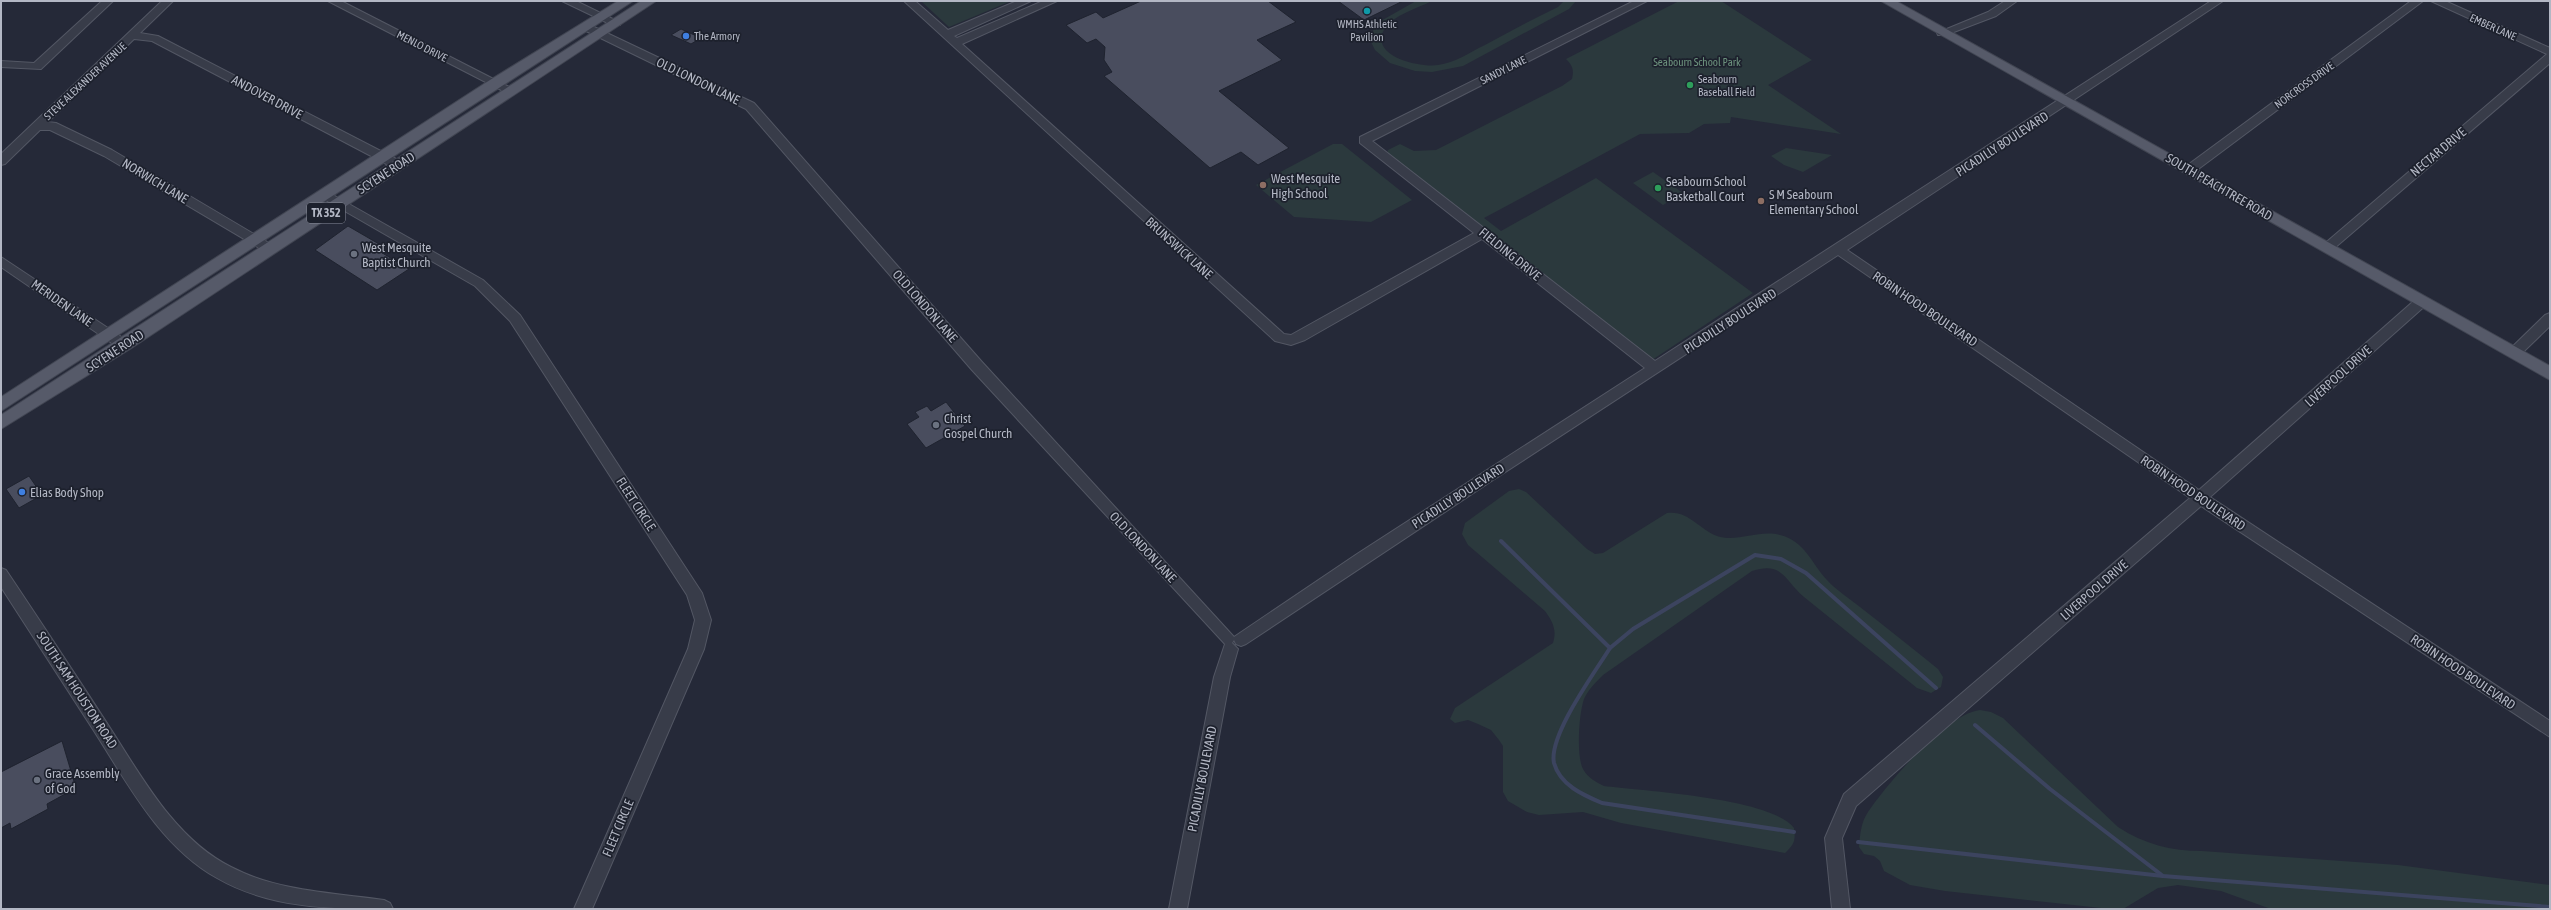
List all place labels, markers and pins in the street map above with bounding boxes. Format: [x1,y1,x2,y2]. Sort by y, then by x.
marker: WMHS Athletic Pavilion [1362,6,1372,16]
place label: WMHS Athletic Pavilion [1337,18,1398,43]
place label: The Armory [694,30,740,42]
marker: The Armory [681,31,691,41]
place label: Seabourn Baseball Field [1698,73,1755,98]
marker: Seabourn Baseball Field [1685,80,1695,90]
place label: West Mesquite High School [1271,171,1340,201]
place label: Seabourn School Basketball Court [1666,174,1747,204]
marker: West Mesquite High School [1258,180,1268,190]
marker: Seabourn School Basketball Court [1653,183,1663,193]
place label: S M Seabourn Elementary School [1769,187,1859,217]
marker: S M Seabourn Elementary School [1756,196,1766,206]
place label: West Mesquite Baptist Church [362,240,431,270]
marker: West Mesquite Baptist Church [349,249,359,259]
place label: Christ Gospel Church [944,411,1012,441]
marker: Christ Gospel Church [931,420,941,430]
place label: Elias Body Shop [30,485,104,500]
marker: Elias Body Shop [17,487,27,497]
place label: Grace Assembly of God [45,766,120,796]
marker: Grace Assembly of God [32,775,42,785]

